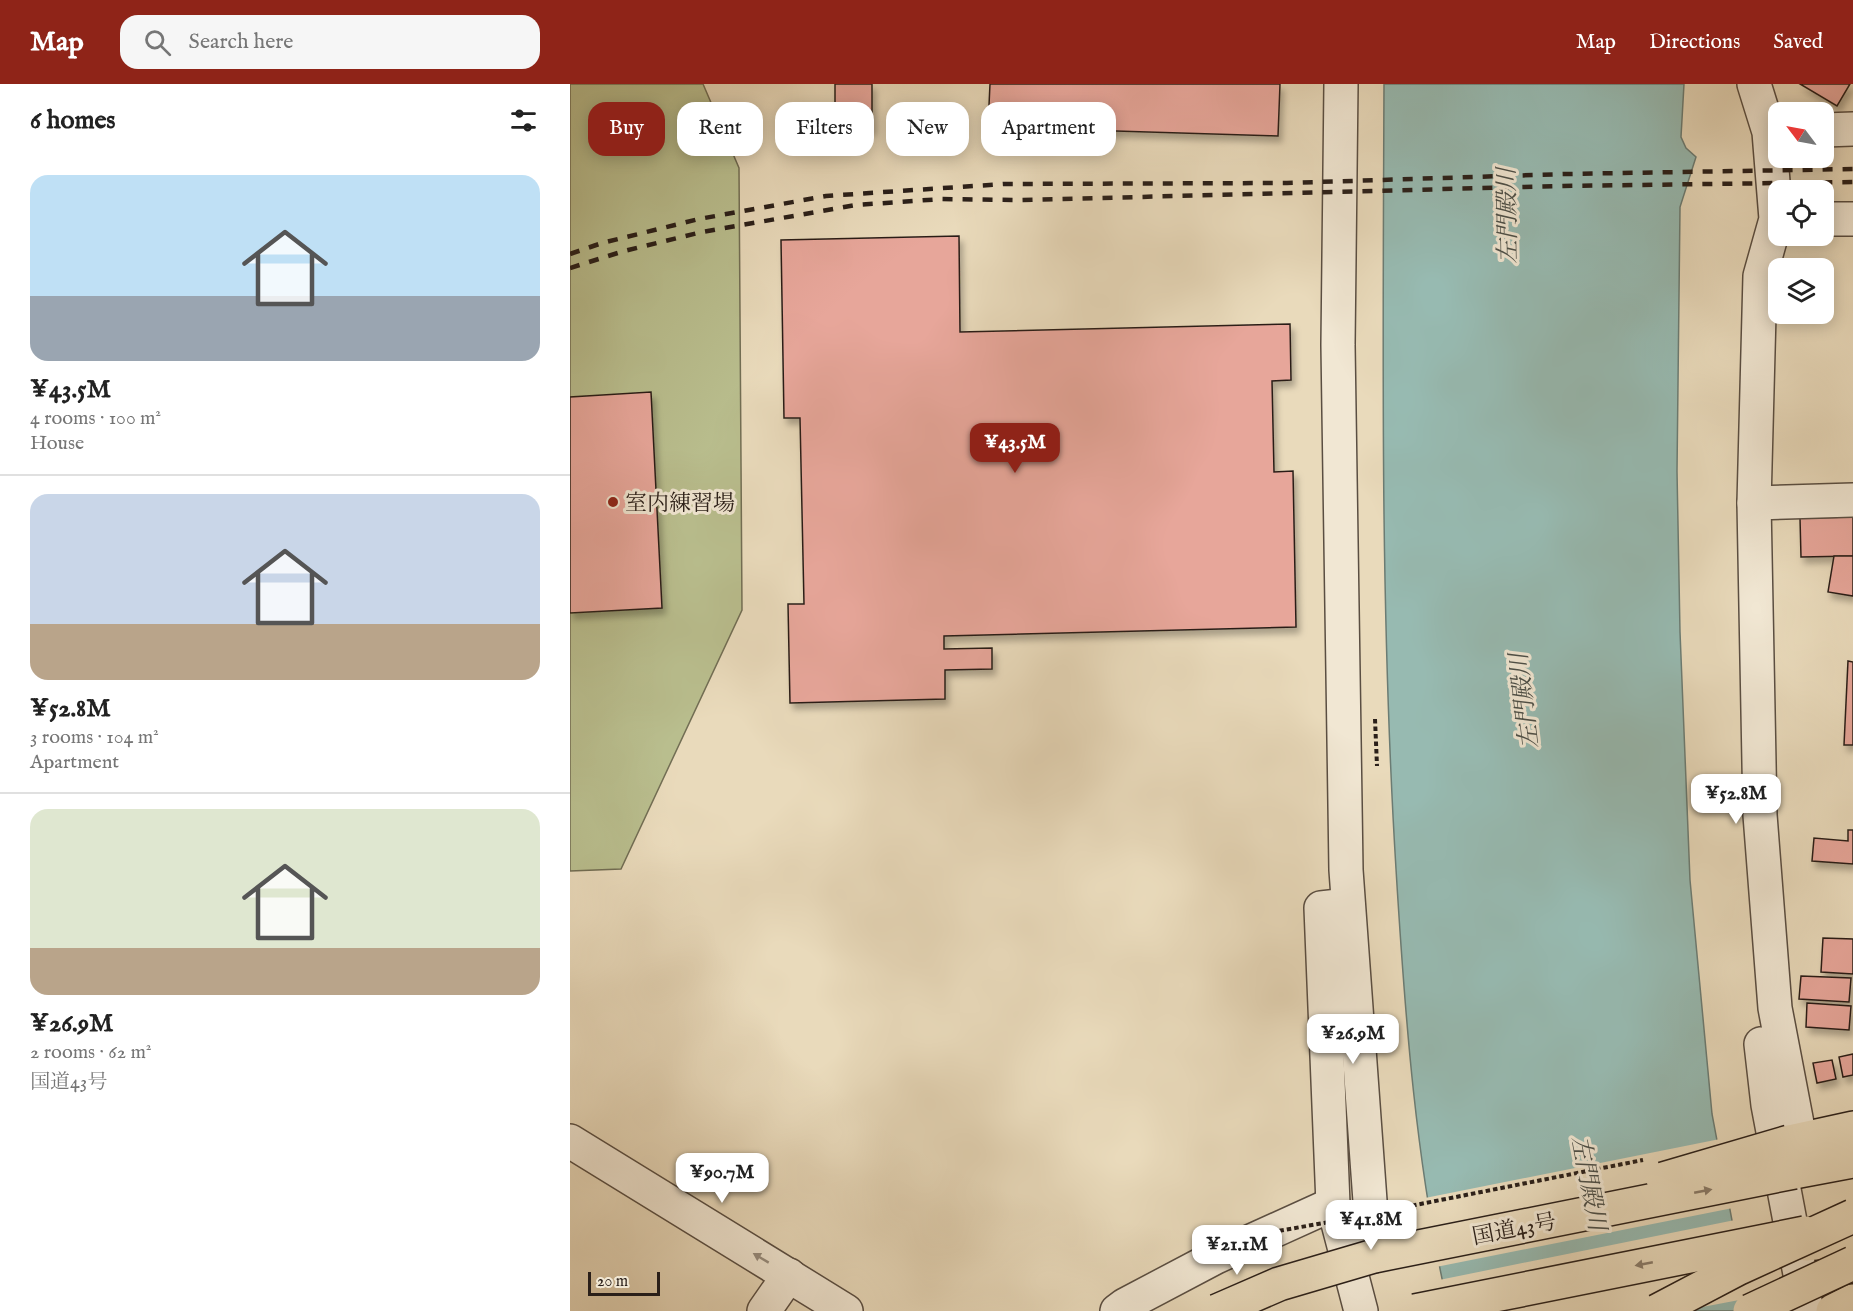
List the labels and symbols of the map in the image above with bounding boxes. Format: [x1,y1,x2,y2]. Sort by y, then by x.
north arrow [1768,102,1834,168]
water label: 左門殿川 [1492,165,1525,264]
pin: ¥43.5M [966,423,1064,474]
place label: 室内練習場 [625,490,735,518]
marker: 室内練習場 [606,495,620,509]
water label: 左門殿川 [1504,648,1547,750]
pin: ¥52.8M [1687,774,1785,825]
pin: ¥26.9M [1304,1014,1402,1065]
water label: 左門殿川 [1563,1133,1612,1236]
pin: ¥90.7M [673,1153,771,1204]
one-way arrow [1693,1186,1712,1195]
pin: ¥41.8M [1322,1200,1420,1251]
street label: 国道43号 [1470,1208,1559,1252]
pin: ¥21.1M [1188,1225,1286,1276]
one-way arrow [753,1252,769,1263]
one-way arrow [1635,1260,1654,1269]
scale bar [588,1269,660,1296]

